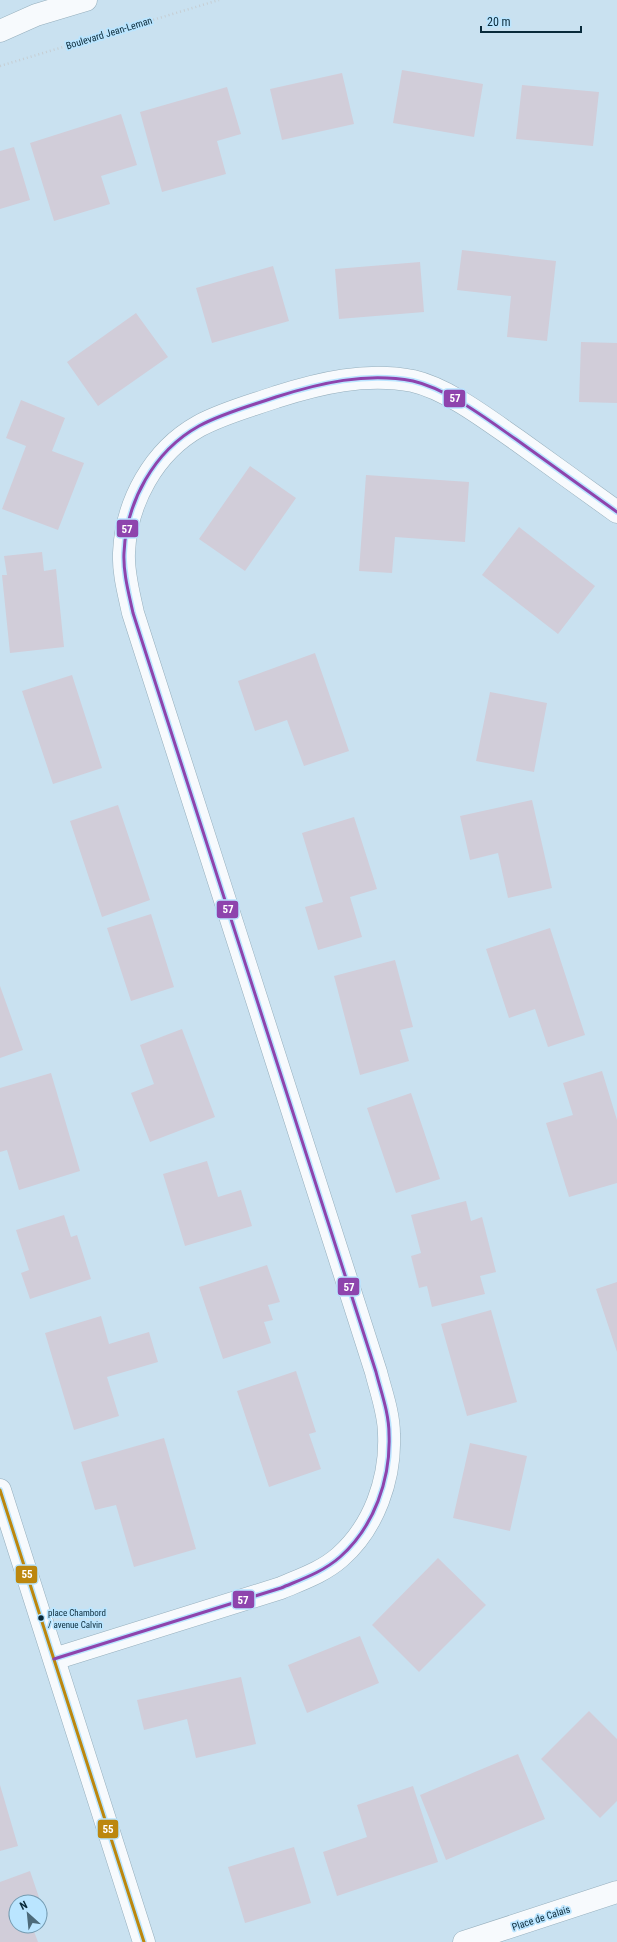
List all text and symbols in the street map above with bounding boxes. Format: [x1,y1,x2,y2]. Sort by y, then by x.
scale bar [481,8,581,34]
street label: Boulevard Jean-Leman [65,15,154,51]
text: 20 m [487,15,511,29]
line badge: 57 [443,389,466,408]
text: 57 [449,392,461,405]
line badge: 57 [116,519,139,538]
text: 57 [121,523,133,536]
line badge: 57 [216,900,239,919]
text: 57 [222,903,234,916]
line badge: 57 [337,1277,360,1296]
text: 57 [343,1281,355,1294]
line badge: 55 [15,1565,38,1584]
text: 55 [21,1568,33,1581]
line badge: 57 [232,1590,255,1609]
text: 57 [237,1594,249,1607]
place label: place Chambord / avenue Calvin [48,1608,106,1630]
marker: place Chambord / avenue Calvin [36,1613,46,1623]
line badge: 55 [97,1819,119,1839]
text: 55 [102,1823,114,1836]
north arrow [8,1894,48,1934]
text: N [18,1898,30,1913]
street label: Place de Calais [510,1903,572,1933]

